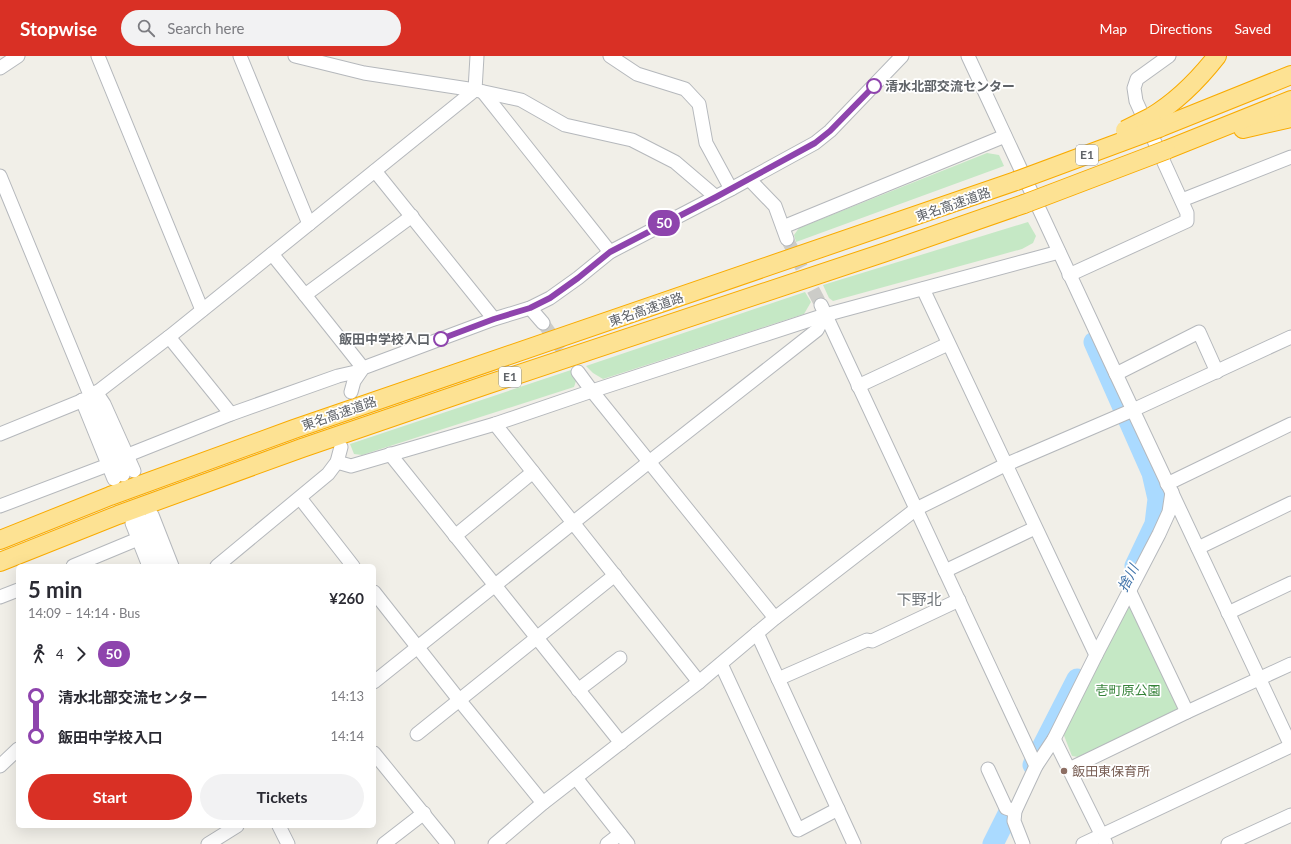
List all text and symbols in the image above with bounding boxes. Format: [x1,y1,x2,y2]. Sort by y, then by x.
search box [121,10,401,46]
text: Stopwise [20,17,97,40]
icon: search [135,17,157,39]
text: Search here [167,19,245,37]
text: Map [1100,20,1127,37]
text: Directions [1149,20,1212,37]
text: Saved [1234,20,1271,37]
marker: 清水北部交流センター [866,78,882,94]
place label: 清水北部交流センター [885,78,1015,94]
road number: E1 [1076,145,1098,165]
street label: 東名高速道路 [914,184,992,224]
line badge: 50 [646,210,682,236]
text: 50 [656,214,672,231]
street label: 東名高速道路 [607,289,685,329]
place label: 飯田中学校入口 [339,331,430,347]
marker: 飯田中学校入口 [433,331,449,347]
road number: E1 [499,367,521,387]
street label: 東名高速道路 [300,393,378,433]
water label: 捨川 [1114,560,1142,594]
text: 5 min [28,576,83,603]
text: ¥260 [329,589,364,607]
district label: 下野北 [896,590,942,608]
text: 14:09 – 14:14 · Bus [28,605,140,621]
icon: walk [28,643,50,665]
icon: forward [70,643,92,665]
text: 50 [106,645,122,662]
text: 4 [56,646,64,662]
park label: 壱町原公園 [1095,682,1161,698]
text: 清水北部交流センター [58,688,208,706]
text: 14:13 [331,688,364,704]
text: 飯田中学校入口 [58,728,163,746]
text: 14:14 [331,728,364,744]
place label: 飯田東保育所 [1072,763,1150,779]
marker: 飯田東保育所 [1059,766,1069,776]
button: Start [28,774,192,820]
button: Tickets [200,774,364,820]

